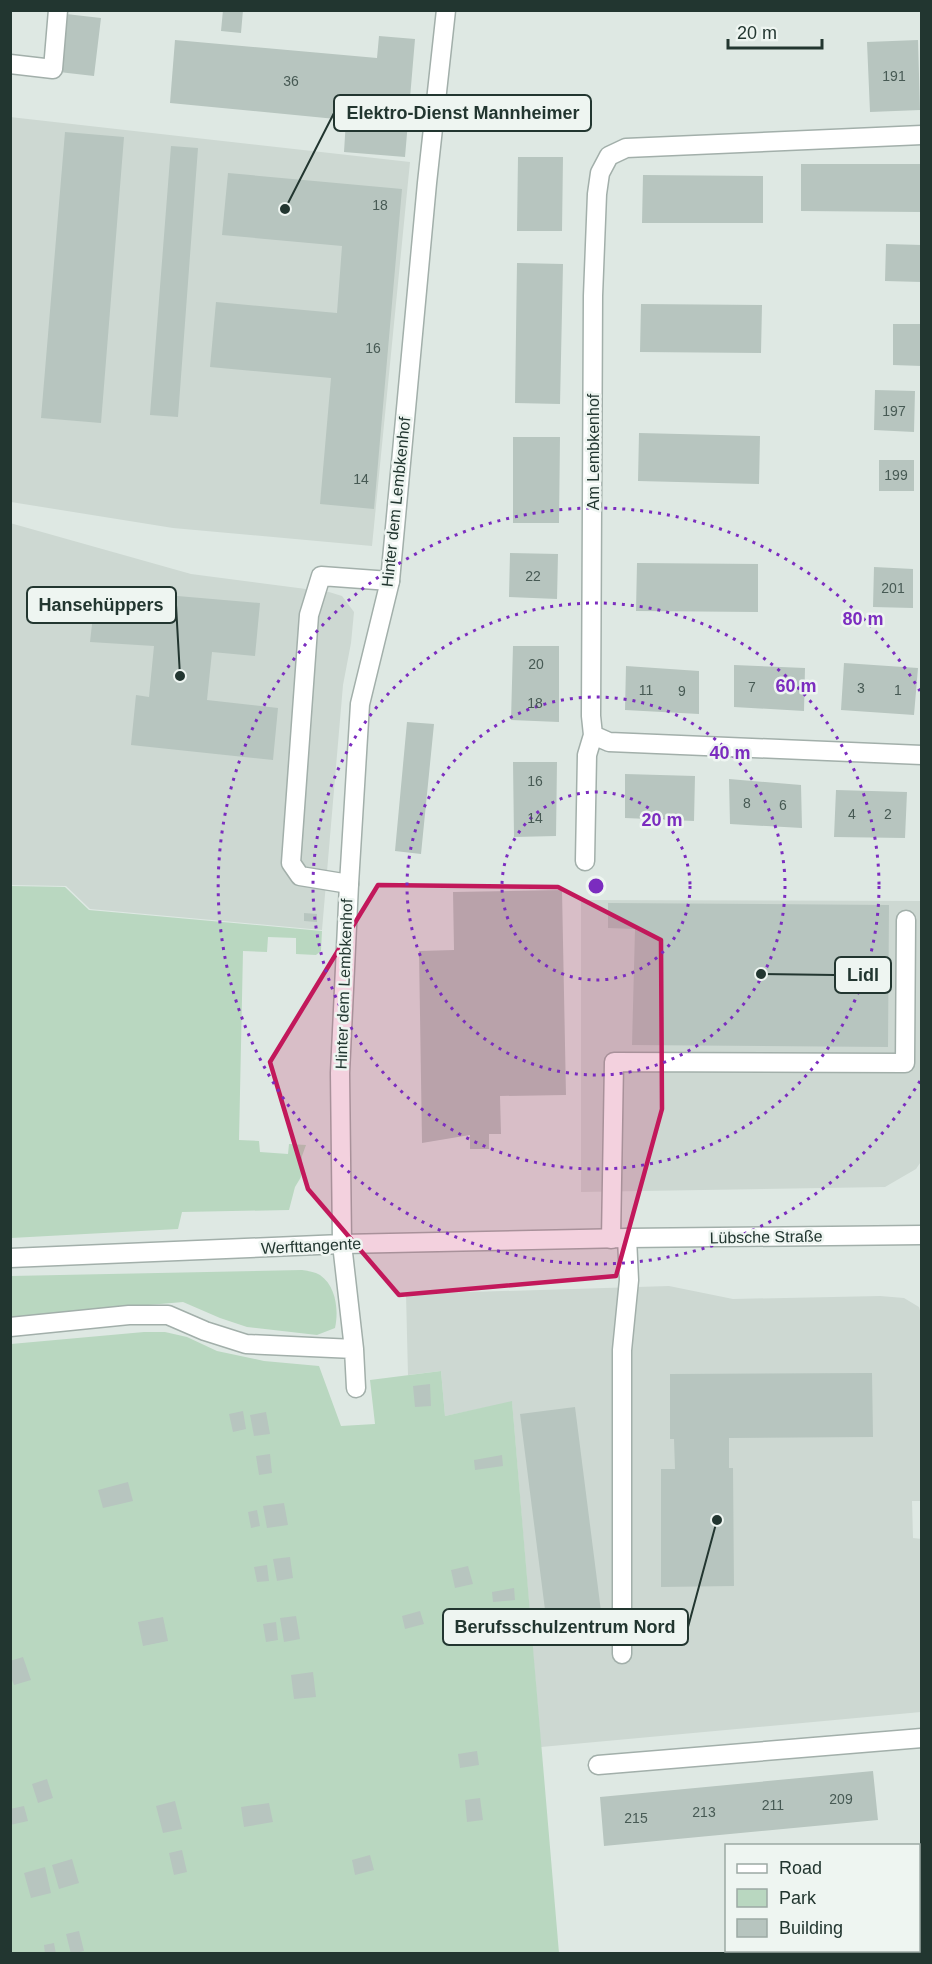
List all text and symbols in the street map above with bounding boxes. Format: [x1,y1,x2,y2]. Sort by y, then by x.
scale bar [728,12,822,50]
text: 20 m [737,23,777,43]
house number: 191 [882,68,906,84]
house number: 36 [283,73,299,89]
callout: Elektro-Dienst Mannheimer [334,95,591,131]
text: Elektro-Dienst Mannheimer [346,103,580,123]
house number: 18 [372,197,388,213]
house number: 16 [365,340,381,356]
street label: Am Lembkenhof [585,393,602,510]
house number: 197 [882,403,906,419]
street label: Hinter dem Lembkenhof [379,416,413,588]
house number: 199 [884,467,908,483]
house number: 14 [353,471,369,487]
house number: 22 [525,568,541,584]
house number: 201 [881,580,905,596]
callout: Hansehüppers [27,587,176,623]
text: Hansehüppers [38,595,164,615]
text: 80 m [842,609,884,629]
house number: 20 [528,656,544,672]
text: 60 m [775,676,817,696]
house number: 7 [748,679,756,695]
house number: 3 [857,680,865,696]
house number: 11 [639,682,653,698]
house number: 1 [894,682,902,698]
house number: 9 [678,683,686,699]
house number: 18 [527,695,543,711]
text: 40 m [709,743,751,763]
house number: 16 [527,773,543,789]
house number: 8 [743,795,751,811]
house number: 6 [779,797,787,813]
house number: 4 [848,806,856,822]
house number: 2 [884,806,892,822]
house number: 14 [527,810,543,826]
text: 20 m [641,810,683,830]
centre of rings [586,876,606,896]
street label: Hinter dem Lembkenhof [333,898,355,1070]
callout: Lidl [835,957,891,993]
text: Lidl [847,965,879,985]
street label: Lübsche Straße [709,1228,823,1246]
street label: Werfttangente [261,1235,362,1257]
callout: Berufsschulzentrum Nord [443,1609,688,1645]
text: Berufsschulzentrum Nord [454,1617,676,1637]
house number: 209 [829,1791,853,1807]
house number: 211 [762,1797,784,1813]
house number: 213 [692,1804,716,1820]
house number: 215 [624,1810,648,1826]
legend [725,1844,920,1952]
text: Road [779,1858,822,1878]
text: Park [779,1888,817,1908]
text: Building [779,1918,843,1938]

